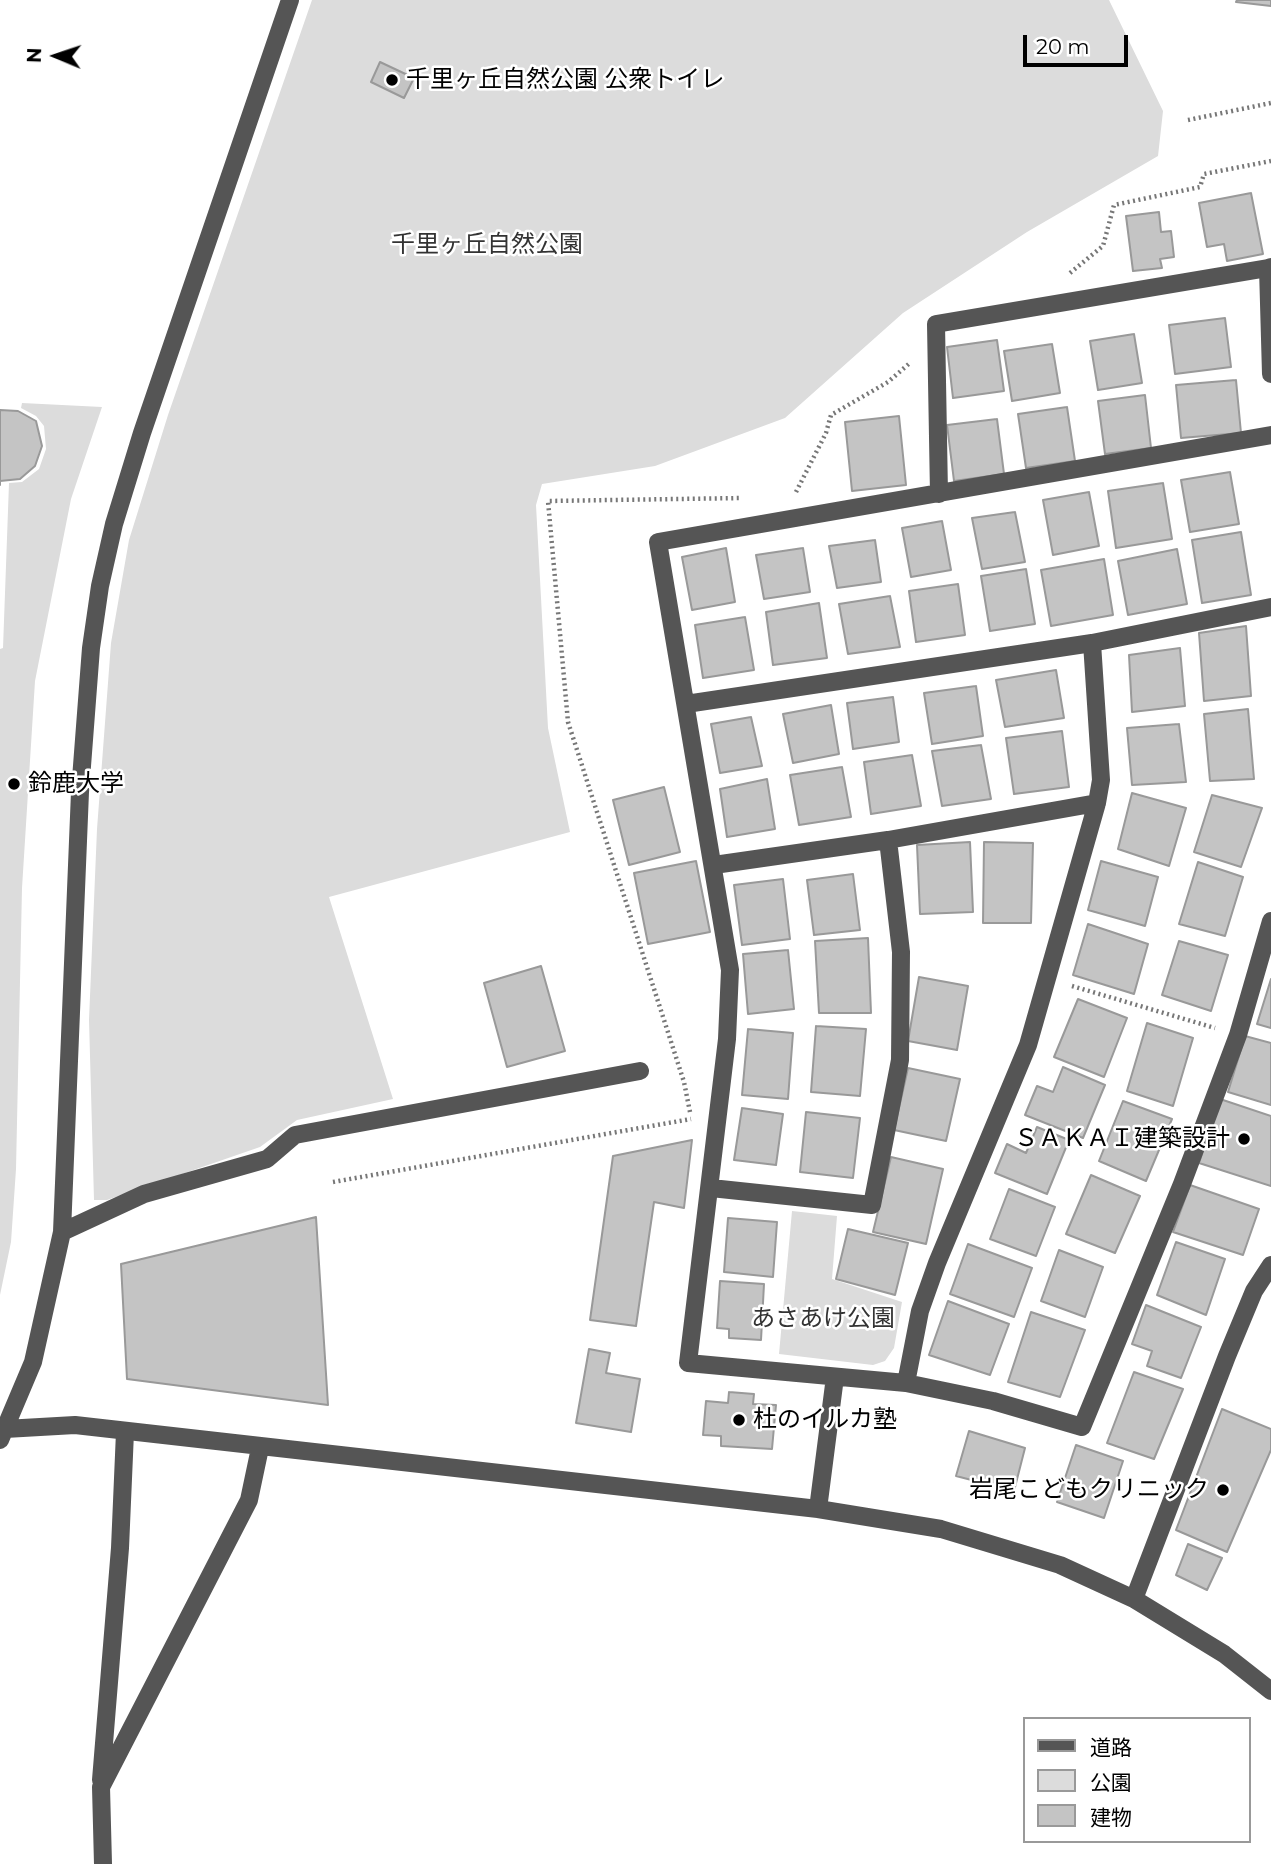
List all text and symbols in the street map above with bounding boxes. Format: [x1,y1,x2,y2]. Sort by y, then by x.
north arrow [21,21,91,91]
scale bar [1026,21,1131,65]
text: 20 m [1036,34,1090,59]
text: N [23,47,46,63]
place label: 千里ヶ丘自然公園 公衆トイレ [406,66,724,94]
marker: 千里ヶ丘自然公園 公衆トイレ [384,72,400,88]
park label: 千里ヶ丘自然公園 [391,231,583,259]
place label: 鈴鹿大学 [28,770,124,798]
marker: 鈴鹿大学 [6,776,22,792]
place label: ＳＡＫＡＩ建築設計 [1014,1125,1230,1153]
marker: ＳＡＫＡＩ建築設計 [1236,1131,1252,1147]
park label: あさあけ公園 [751,1305,895,1333]
place label: 杜のイルカ塾 [753,1406,897,1434]
marker: 杜のイルカ塾 [731,1412,747,1428]
place label: 岩尾こどもクリニック [969,1476,1209,1504]
marker: 岩尾こどもクリニック [1215,1482,1231,1498]
legend [1023,1717,1250,1843]
text: 道路 [1090,1735,1132,1760]
text: 公園 [1090,1770,1132,1795]
text: 建物 [1090,1805,1132,1830]

